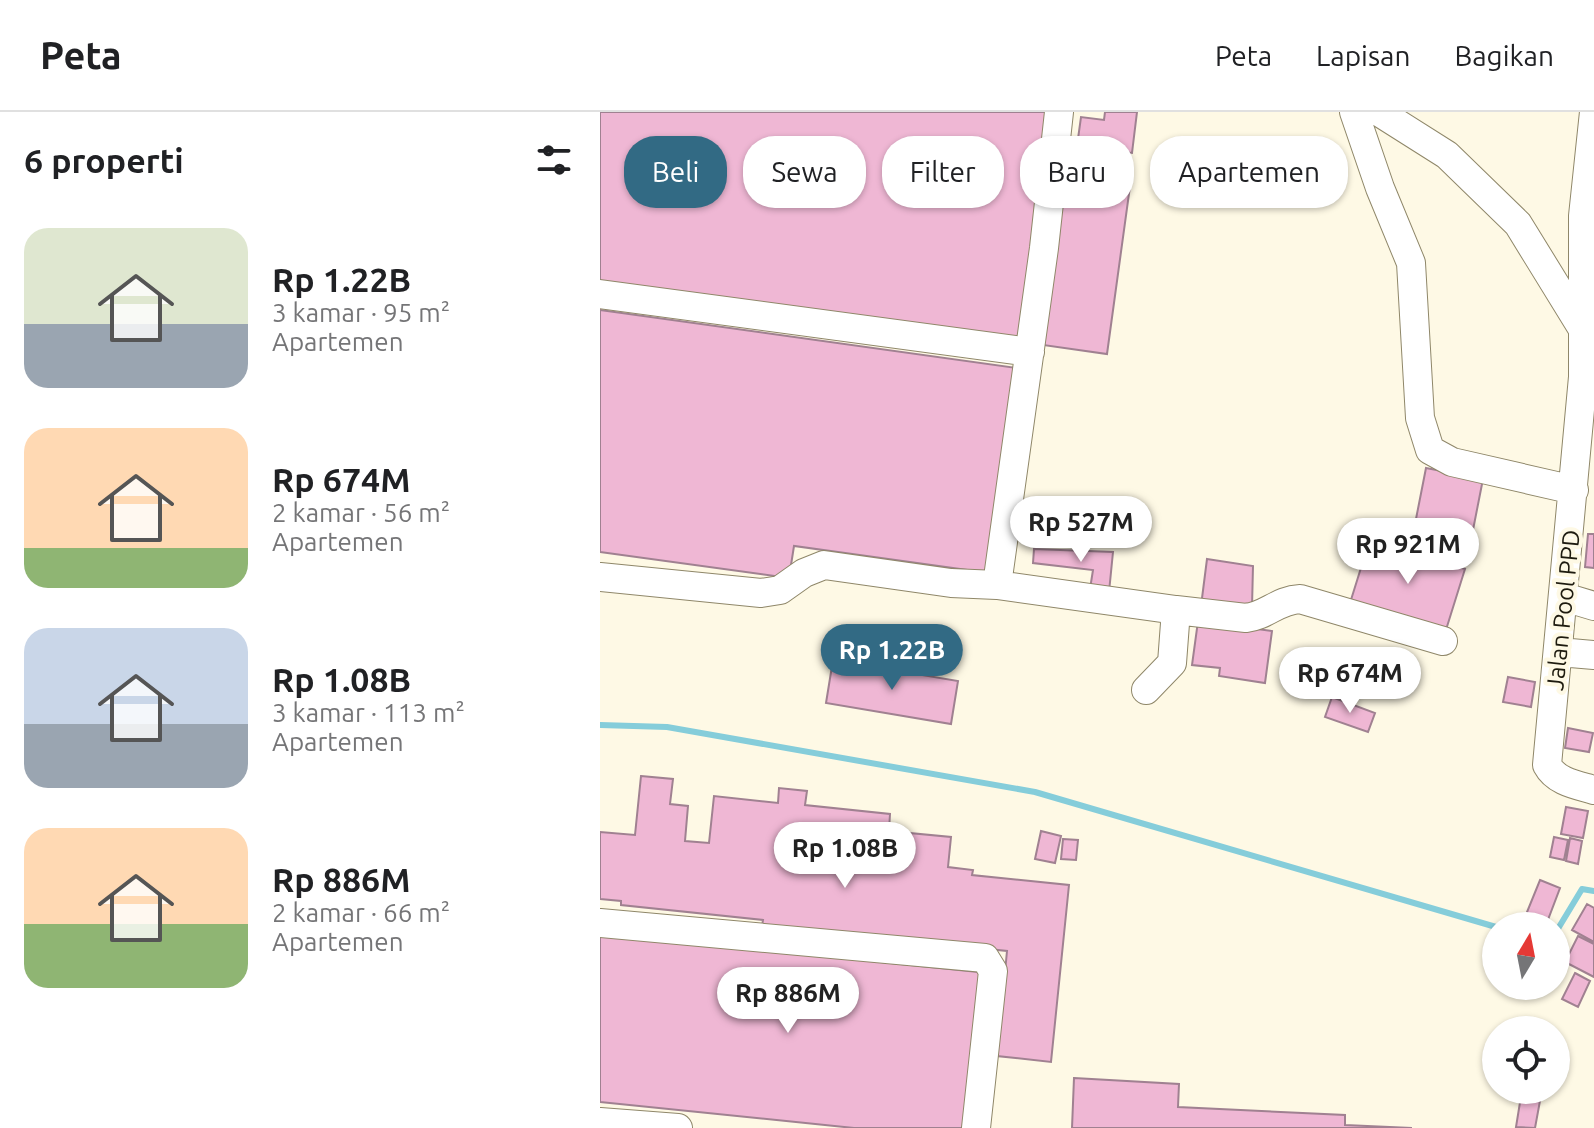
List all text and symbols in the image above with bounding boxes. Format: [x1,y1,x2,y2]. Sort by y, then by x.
text: Peta [40,34,122,76]
text: Peta [1215,40,1272,71]
text: Lapisan [1316,40,1410,71]
text: Bagikan [1454,40,1554,71]
chip: Beli [624,136,727,208]
chip: Sewa [743,136,866,208]
chip: Filter [882,136,1004,208]
chip: Baru [1020,136,1134,208]
chip: Apartemen [1150,136,1348,208]
icon: filters [532,138,576,182]
text: 6 properti [24,141,184,179]
icon: home [88,260,184,356]
text: Rp 1.22B [272,260,411,298]
text: 3 kamar · 95 m² [272,298,450,327]
text: Apartemen [272,327,403,356]
icon: home [88,460,184,556]
text: Rp 674M [272,460,411,498]
pin: Rp 527M [1007,496,1155,564]
text: 2 kamar · 56 m² [272,498,450,527]
text: Rp 527M [1028,507,1134,536]
pin: Rp 921M [1334,518,1482,586]
text: Apartemen [272,527,403,556]
street label: Jalan Pool PPD [1541,528,1585,692]
text: Rp 921M [1355,529,1461,558]
pin: Rp 1.22B [809,624,975,692]
text: Rp 1.22B [839,635,945,664]
pin: Rp 674M [1276,647,1424,715]
text: Rp 674M [1297,658,1403,687]
icon: home [88,660,184,756]
text: Rp 1.08B [272,660,411,698]
text: 3 kamar · 113 m² [272,698,465,727]
text: Apartemen [272,727,403,756]
pin: Rp 1.08B [762,822,928,890]
text: Rp 1.08B [792,833,898,862]
icon: home [88,860,184,956]
text: Rp 886M [272,860,411,898]
text: 2 kamar · 66 m² [272,898,450,927]
north arrow [1482,912,1570,1000]
map controls [1482,912,1570,1104]
text: Apartemen [272,927,403,956]
pin: Rp 886M [714,967,862,1035]
text: Rp 886M [735,978,841,1007]
button: locate [1482,1016,1570,1104]

